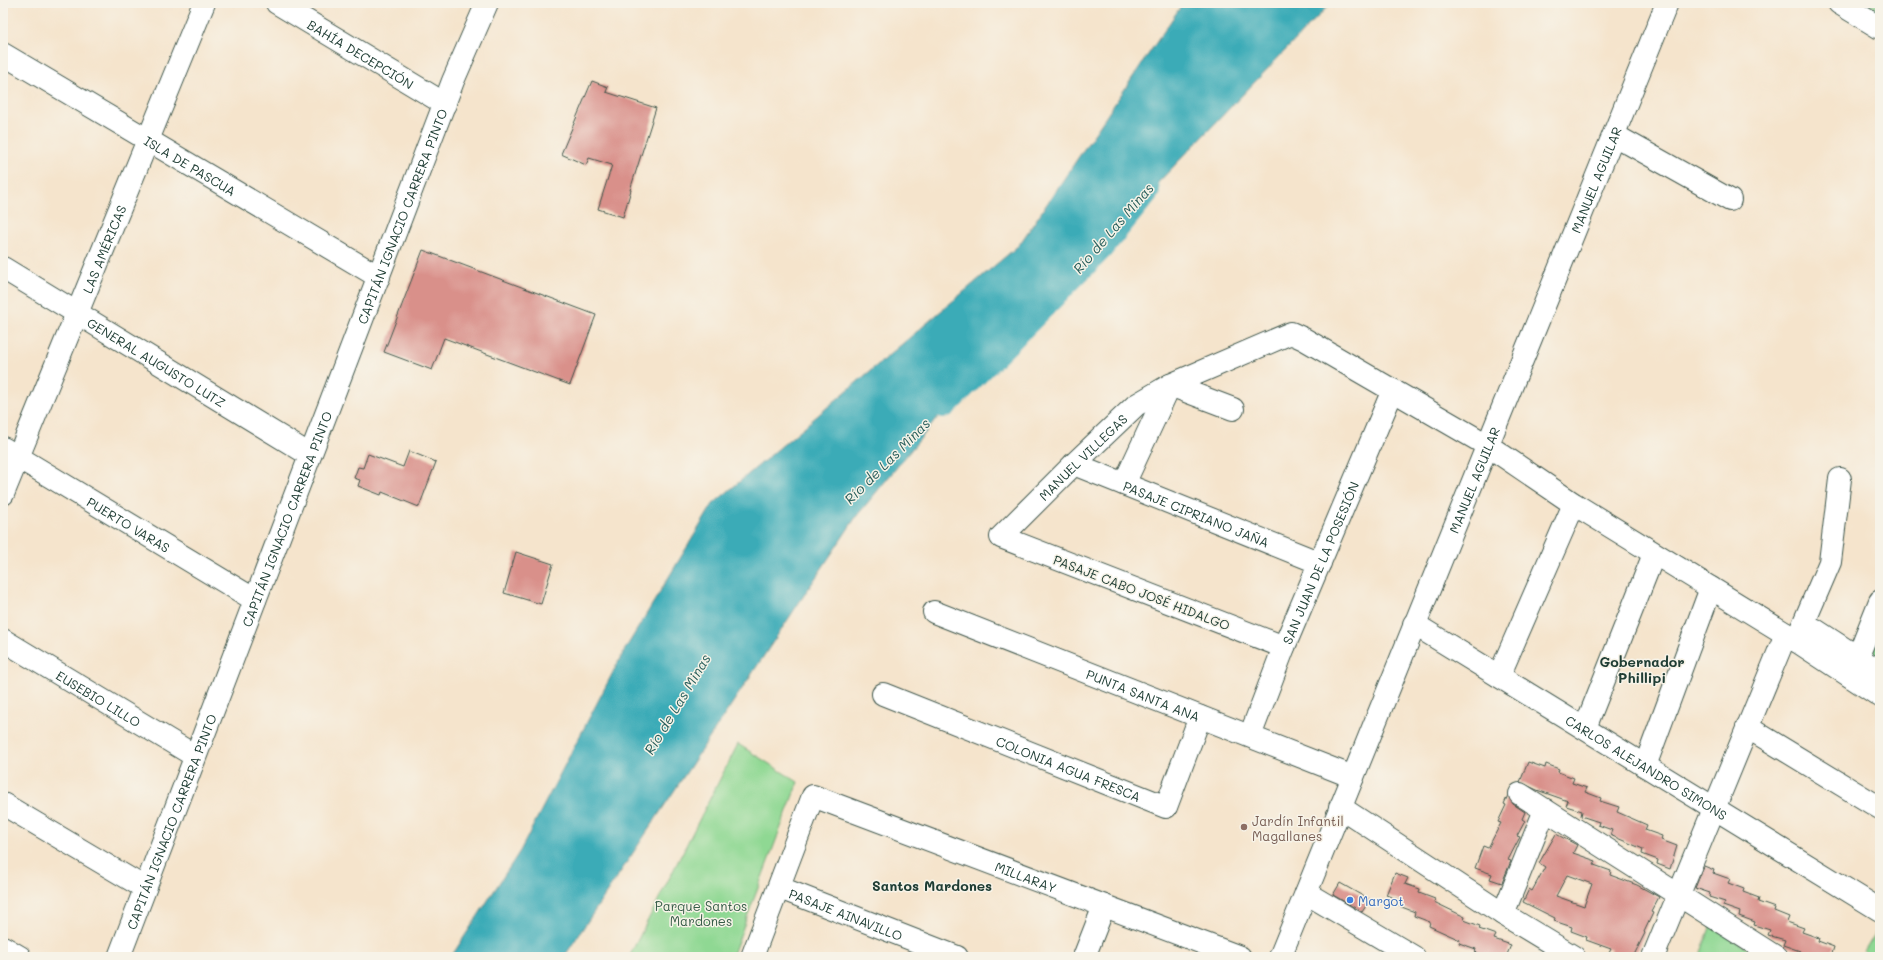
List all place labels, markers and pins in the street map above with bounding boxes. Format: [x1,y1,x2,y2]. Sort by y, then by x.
place label: Jardín Infantil Magallanes [1252,812,1344,844]
marker: Jardín Infantil Magallanes [1239,822,1249,832]
place label: Margot [1358,892,1404,909]
marker: Margot [1345,895,1355,905]

